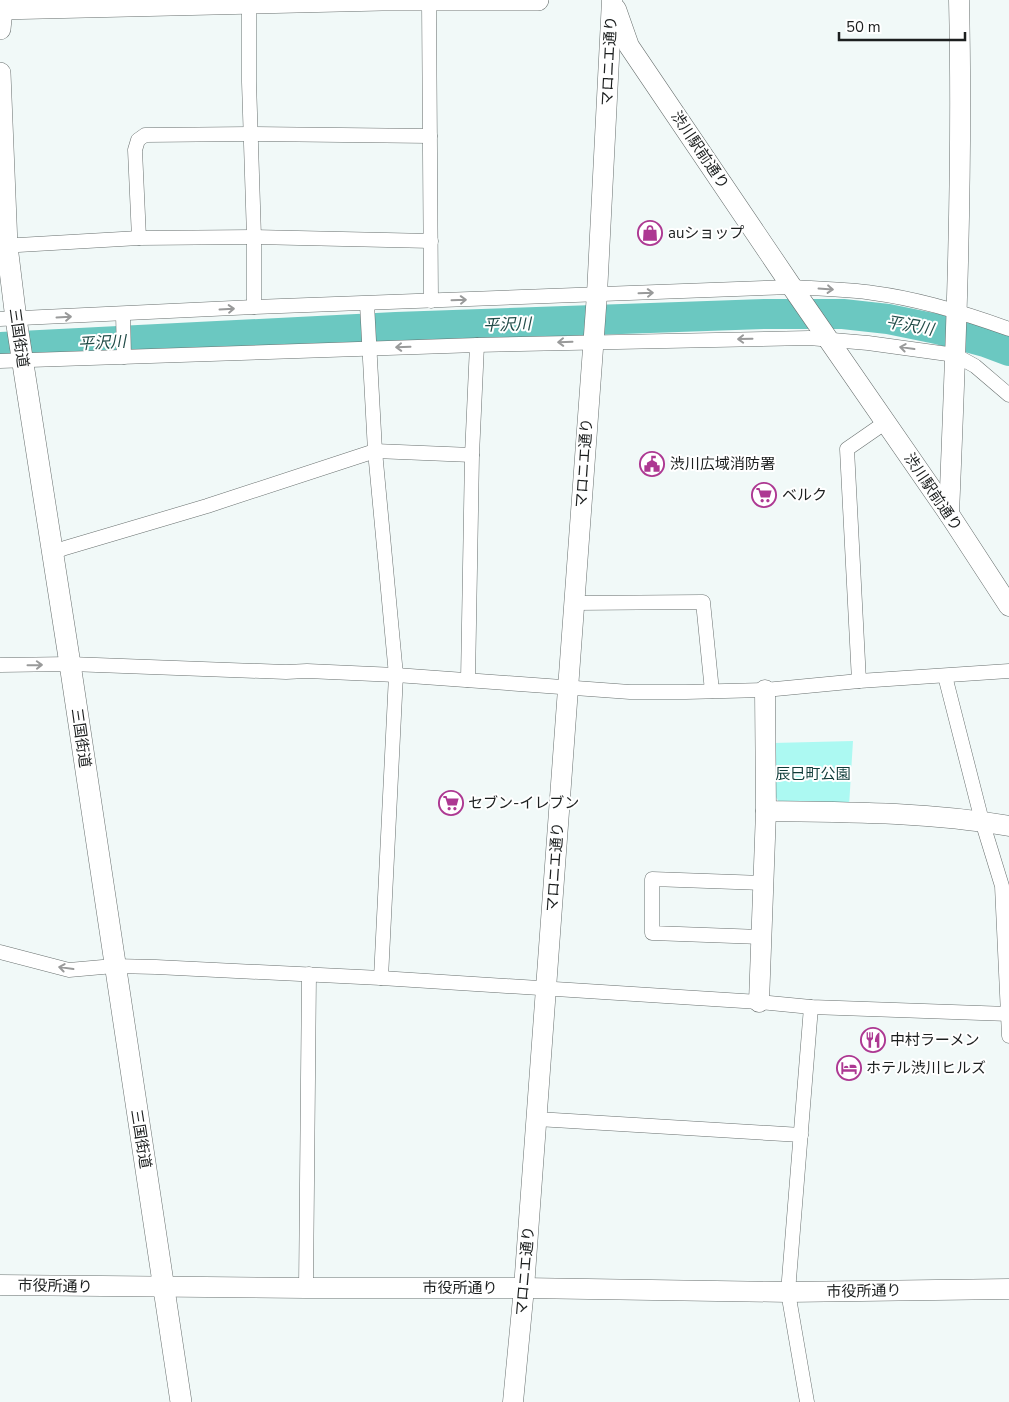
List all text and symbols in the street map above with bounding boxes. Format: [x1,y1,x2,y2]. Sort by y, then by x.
scale bar [839,10,965,42]
street label: マロニエ通り [597,16,621,106]
text: 50 m [846,17,881,37]
street label: 渋川駅前通り [667,107,733,193]
shop icon: auショップ [637,220,663,246]
place label: auショップ [668,223,744,243]
one-way arrow [817,285,833,294]
one-way arrow [638,288,654,297]
one-way arrow [451,296,467,305]
one-way arrow [218,304,234,313]
street label: 三国街道 [5,307,33,369]
water label: 平沢川 [884,311,937,341]
one-way arrow [56,312,72,321]
water label: 平沢川 [483,313,533,337]
water label: 平沢川 [78,331,129,355]
one-way arrow [737,334,754,344]
one-way arrow [557,337,574,347]
one-way arrow [395,343,411,352]
one-way arrow [899,343,915,353]
street label: マロニエ通り [571,417,597,509]
street label: 渋川駅前通り [900,449,966,535]
public building icon: 渋川広域消防署 [639,451,665,477]
place label: 渋川広域消防署 [670,454,775,474]
supermarket icon: ベルク [751,482,777,508]
place label: ベルク [782,485,827,505]
one-way arrow [26,660,43,670]
street label: 三国街道 [67,707,95,769]
park label: 辰巳町公園 [775,764,851,784]
supermarket icon: セブン-イレブン [438,790,464,816]
place label: セブン-イレブン [468,793,579,813]
street label: マロニエ通り [542,821,568,913]
one-way arrow [58,963,74,973]
restaurant icon: 中村ラーメン [860,1027,886,1053]
place label: 中村ラーメン [890,1030,979,1050]
hotel icon: ホテル渋川ヒルズ [836,1055,862,1081]
place label: ホテル渋川ヒルズ [866,1058,986,1078]
street label: 三国街道 [126,1108,156,1170]
street label: マロニエ通り [511,1225,539,1317]
street label: 市役所通り [17,1275,93,1297]
street label: 市役所通り [422,1278,498,1298]
street label: 市役所通り [826,1280,902,1302]

